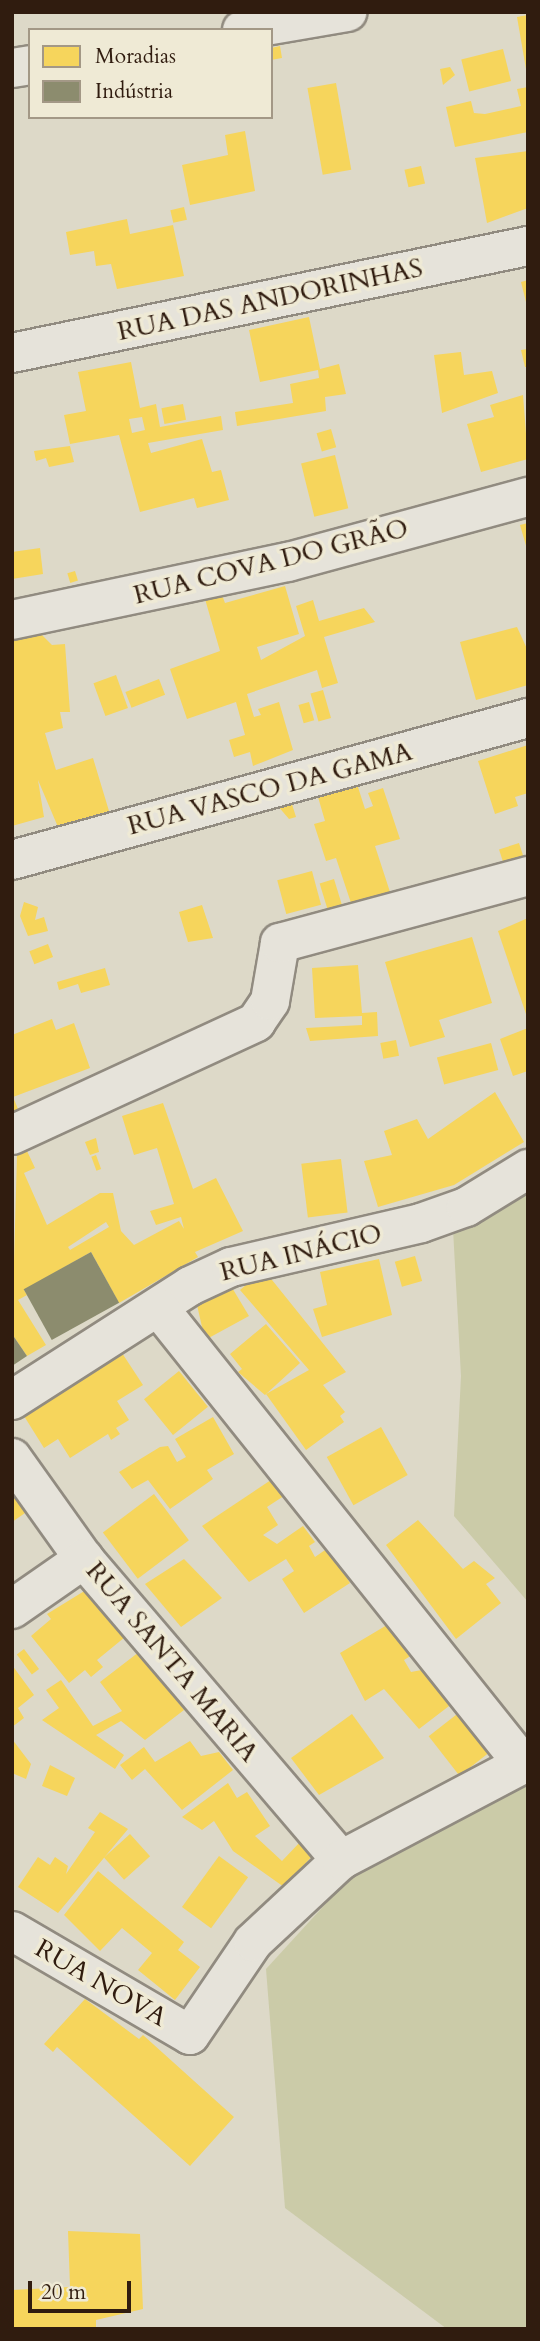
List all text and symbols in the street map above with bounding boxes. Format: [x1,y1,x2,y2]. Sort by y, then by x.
legend [28,28,273,119]
text: Moradias [95,42,176,71]
text: Indústria [95,77,173,106]
street label: RUA DAS ANDORINHAS [115,252,425,348]
street label: RUA COVA DO GRÃO [131,513,411,611]
street label: RUA VASCO DA GAMA [124,736,416,842]
street label: RUA INÁCIO [217,1218,385,1288]
street label: RUA SANTA MARIA [79,1556,265,1768]
street label: RUA NOVA [30,1933,172,2033]
scale bar [32,2268,135,2312]
text: 20 m [41,2278,86,2307]

